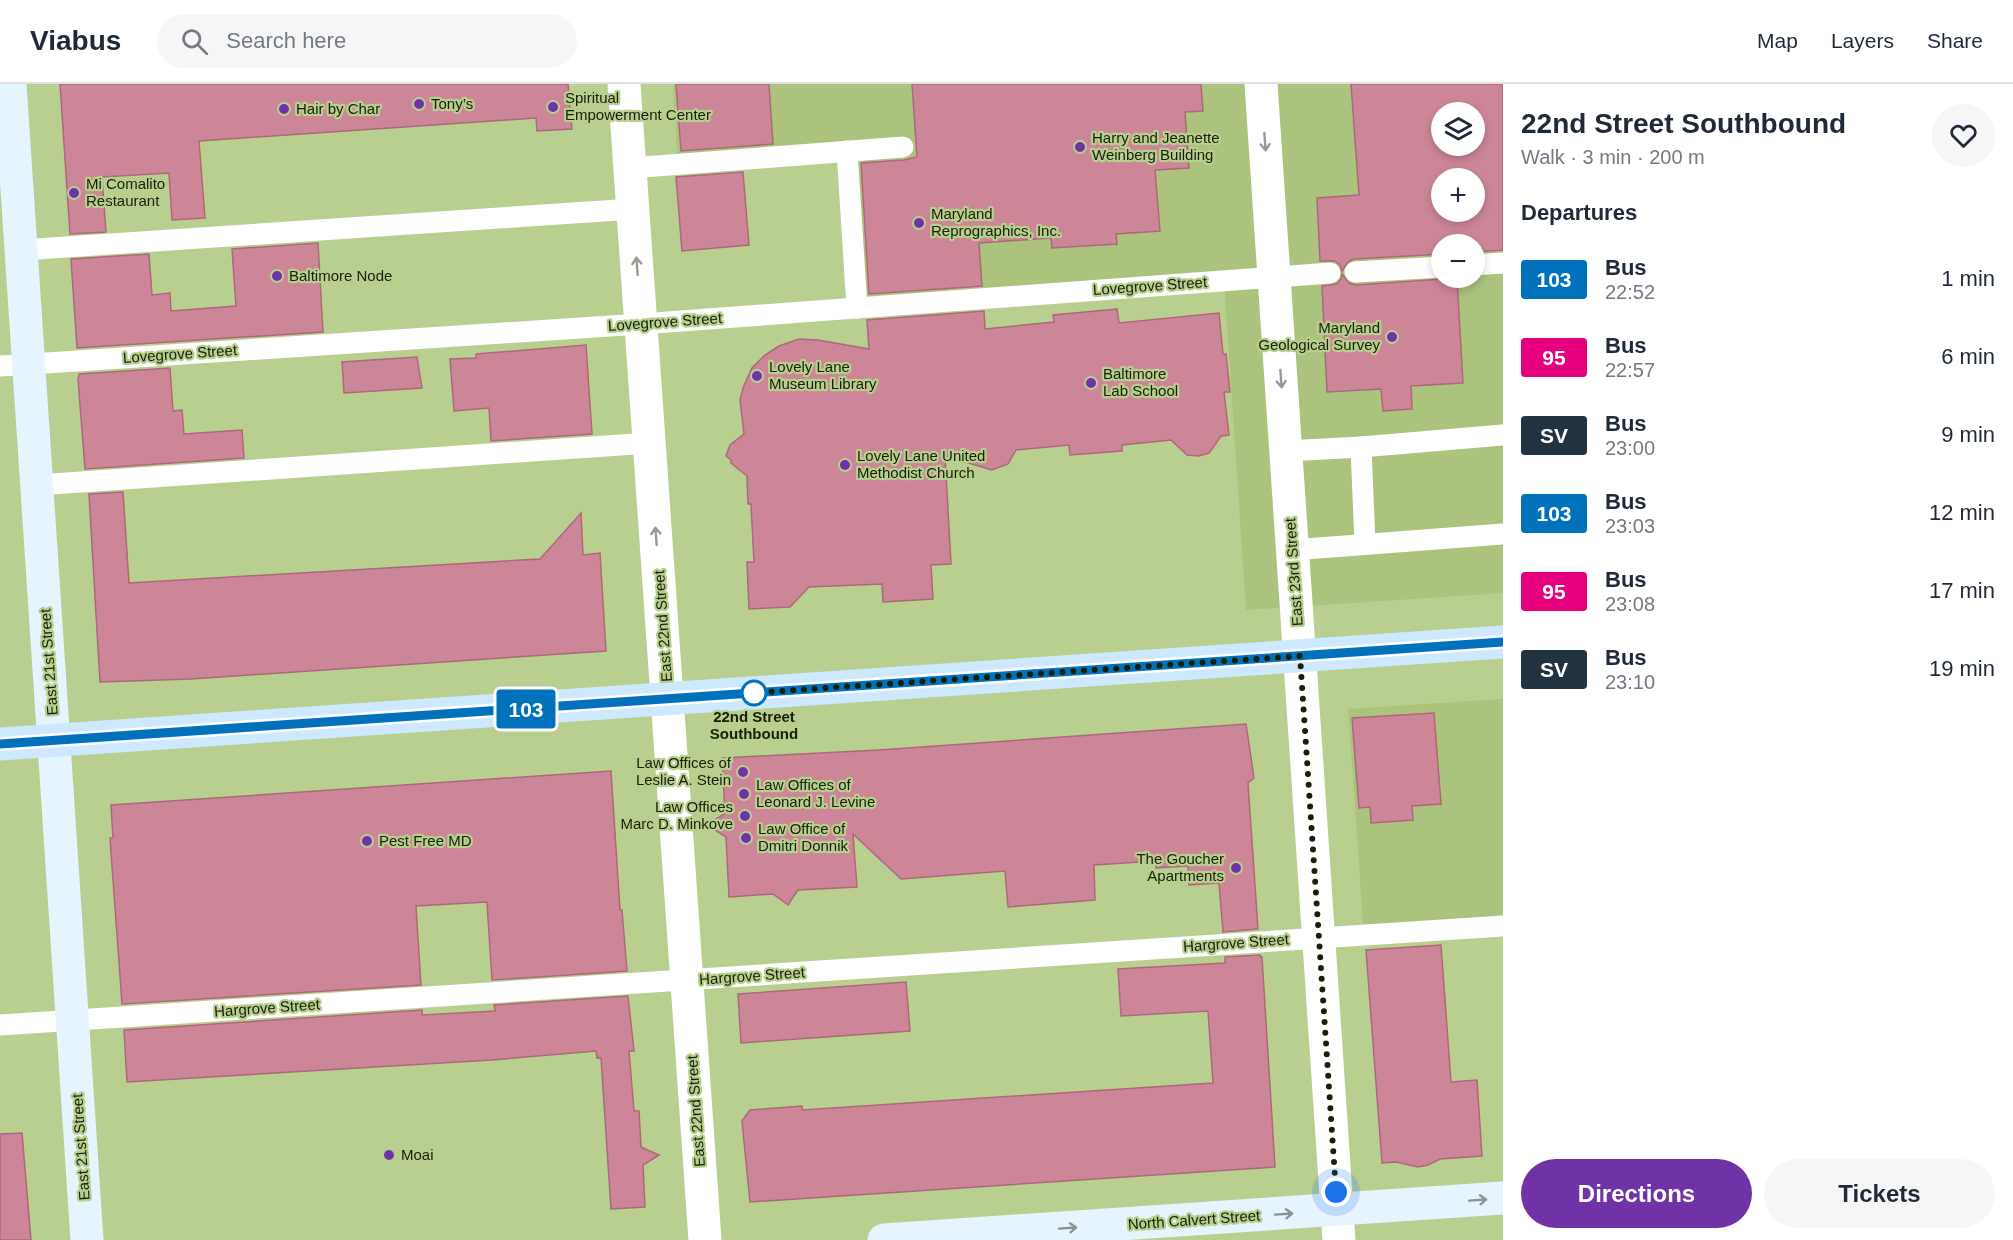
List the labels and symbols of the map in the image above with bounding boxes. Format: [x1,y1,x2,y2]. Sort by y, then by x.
place label: Spiritual Empowerment Center [565,89,711,123]
place label: Tony’s [431,95,473,112]
marker: Tony’s [412,97,426,111]
place label: Hair by Char [296,100,380,117]
marker: Spiritual Empowerment Center [546,100,560,114]
marker: Hair by Char [277,102,291,116]
place label: Harry and Jeanette Weinberg Building [1092,129,1220,163]
one-way arrow [1259,132,1270,152]
marker: Harry and Jeanette Weinberg Building [1073,140,1087,154]
place label: Mi Comalito Restaurant [86,175,165,209]
marker: Mi Comalito Restaurant [67,186,81,200]
place label: Maryland Reprographics, Inc. [931,205,1061,239]
marker: Maryland Reprographics, Inc. [912,216,926,230]
one-way arrow [631,256,642,276]
place label: Baltimore Node [289,267,392,284]
marker: Baltimore Node [270,269,284,283]
street label: Lovegrove Street [1092,273,1208,298]
street label: Lovegrove Street [607,309,723,334]
place label: Maryland Geological Survey [1258,319,1380,353]
marker: Maryland Geological Survey [1385,330,1399,344]
street label: Lovegrove Street [122,341,238,366]
place label: Lovely Lane Museum Library [769,358,877,392]
place label: Baltimore Lab School [1103,365,1178,399]
one-way arrow [1276,368,1287,388]
marker: Lovely Lane Museum Library [750,369,764,383]
marker: Baltimore Lab School [1084,376,1098,390]
place label: Lovely Lane United Methodist Church [857,447,985,481]
marker: Lovely Lane United Methodist Church [838,458,852,472]
street label: East 23rd Street [1281,517,1306,627]
one-way arrow [651,526,662,546]
street label: East 22nd Street [650,569,675,682]
street label: East 21st Street [36,607,61,716]
marker: 22nd Street Southbound [741,680,767,706]
line badge: 103 [492,690,560,728]
place label: 22nd Street Southbound [710,708,798,742]
place label: Law Offices of Leslie A. Stein [636,754,732,788]
marker: Law Offices of Leslie A. Stein [736,765,750,779]
place label: Law Offices of Leonard J. Levine [756,776,875,810]
marker: Law Offices of Leonard J. Levine [737,787,751,801]
place label: Law Offices Marc D. Minkove [620,798,733,832]
marker: Law Offices Marc D. Minkove [738,809,752,823]
place label: Law Office of Dmitri Donnik [758,820,849,854]
marker: Law Office of Dmitri Donnik [739,831,753,845]
place label: Pest Free MD [379,832,472,849]
marker: Pest Free MD [360,834,374,848]
place label: The Goucher Apartments [1136,850,1224,884]
marker: The Goucher Apartments [1229,861,1243,875]
street label: Hargrove Street [1183,930,1290,955]
street label: Hargrove Street [699,963,806,988]
street label: Hargrove Street [214,995,321,1020]
street label: East 22nd Street [683,1054,708,1167]
street label: East 21st Street [68,1092,93,1201]
place label: Moai [401,1146,434,1163]
marker: Moai [382,1148,396,1162]
your location [1321,1177,1351,1207]
one-way arrow [1468,1194,1488,1205]
street label: North Calvert Street [1127,1206,1262,1233]
one-way arrow [1273,1208,1293,1219]
one-way arrow [1058,1222,1078,1233]

